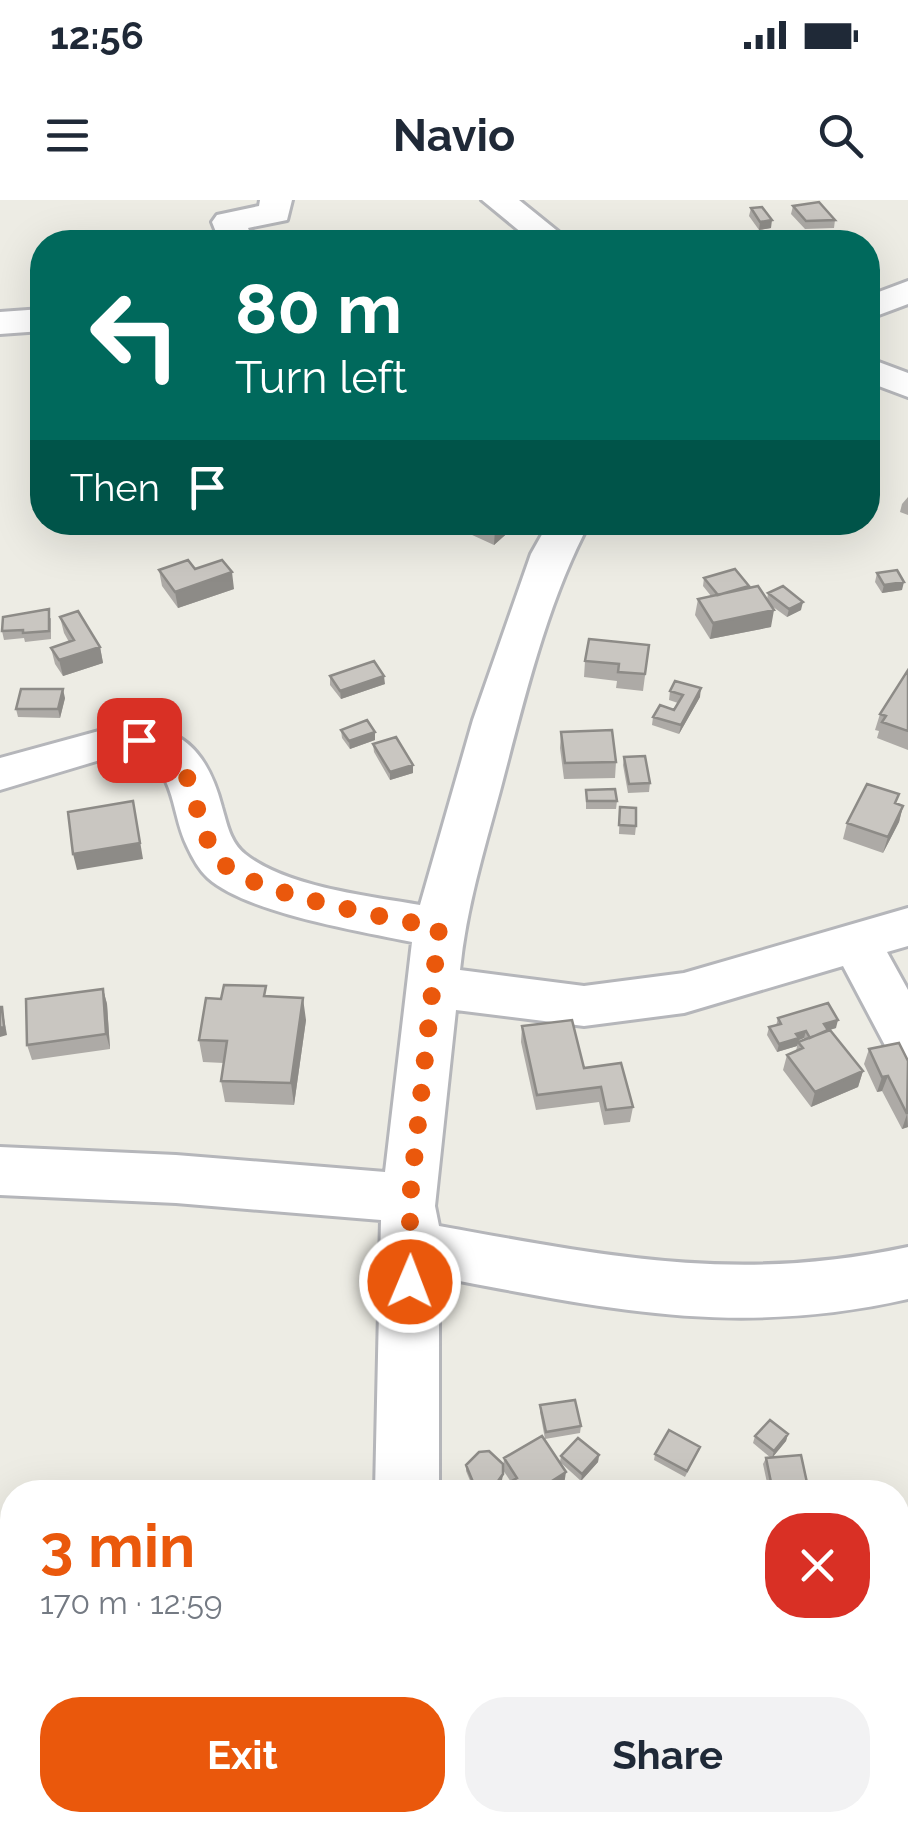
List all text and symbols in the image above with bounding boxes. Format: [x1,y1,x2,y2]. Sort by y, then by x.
text: 12:56 [50,13,144,58]
icon: menu [40,108,95,163]
icon: search [813,108,868,163]
text: Navio [393,109,515,162]
text: 80 m [235,267,402,349]
icon: left [70,270,200,400]
text: Turn left [235,351,407,404]
icon: arrive [180,460,235,515]
text: Then [70,465,160,510]
pin [97,698,182,783]
icon: arrive [112,713,167,768]
position arrow [358,1230,462,1334]
text: 3 min [40,1511,195,1581]
button: close [765,1513,870,1618]
text: 170 m · 12:59 [40,1584,223,1621]
button: Exit [40,1697,445,1812]
button: Share [465,1697,870,1812]

